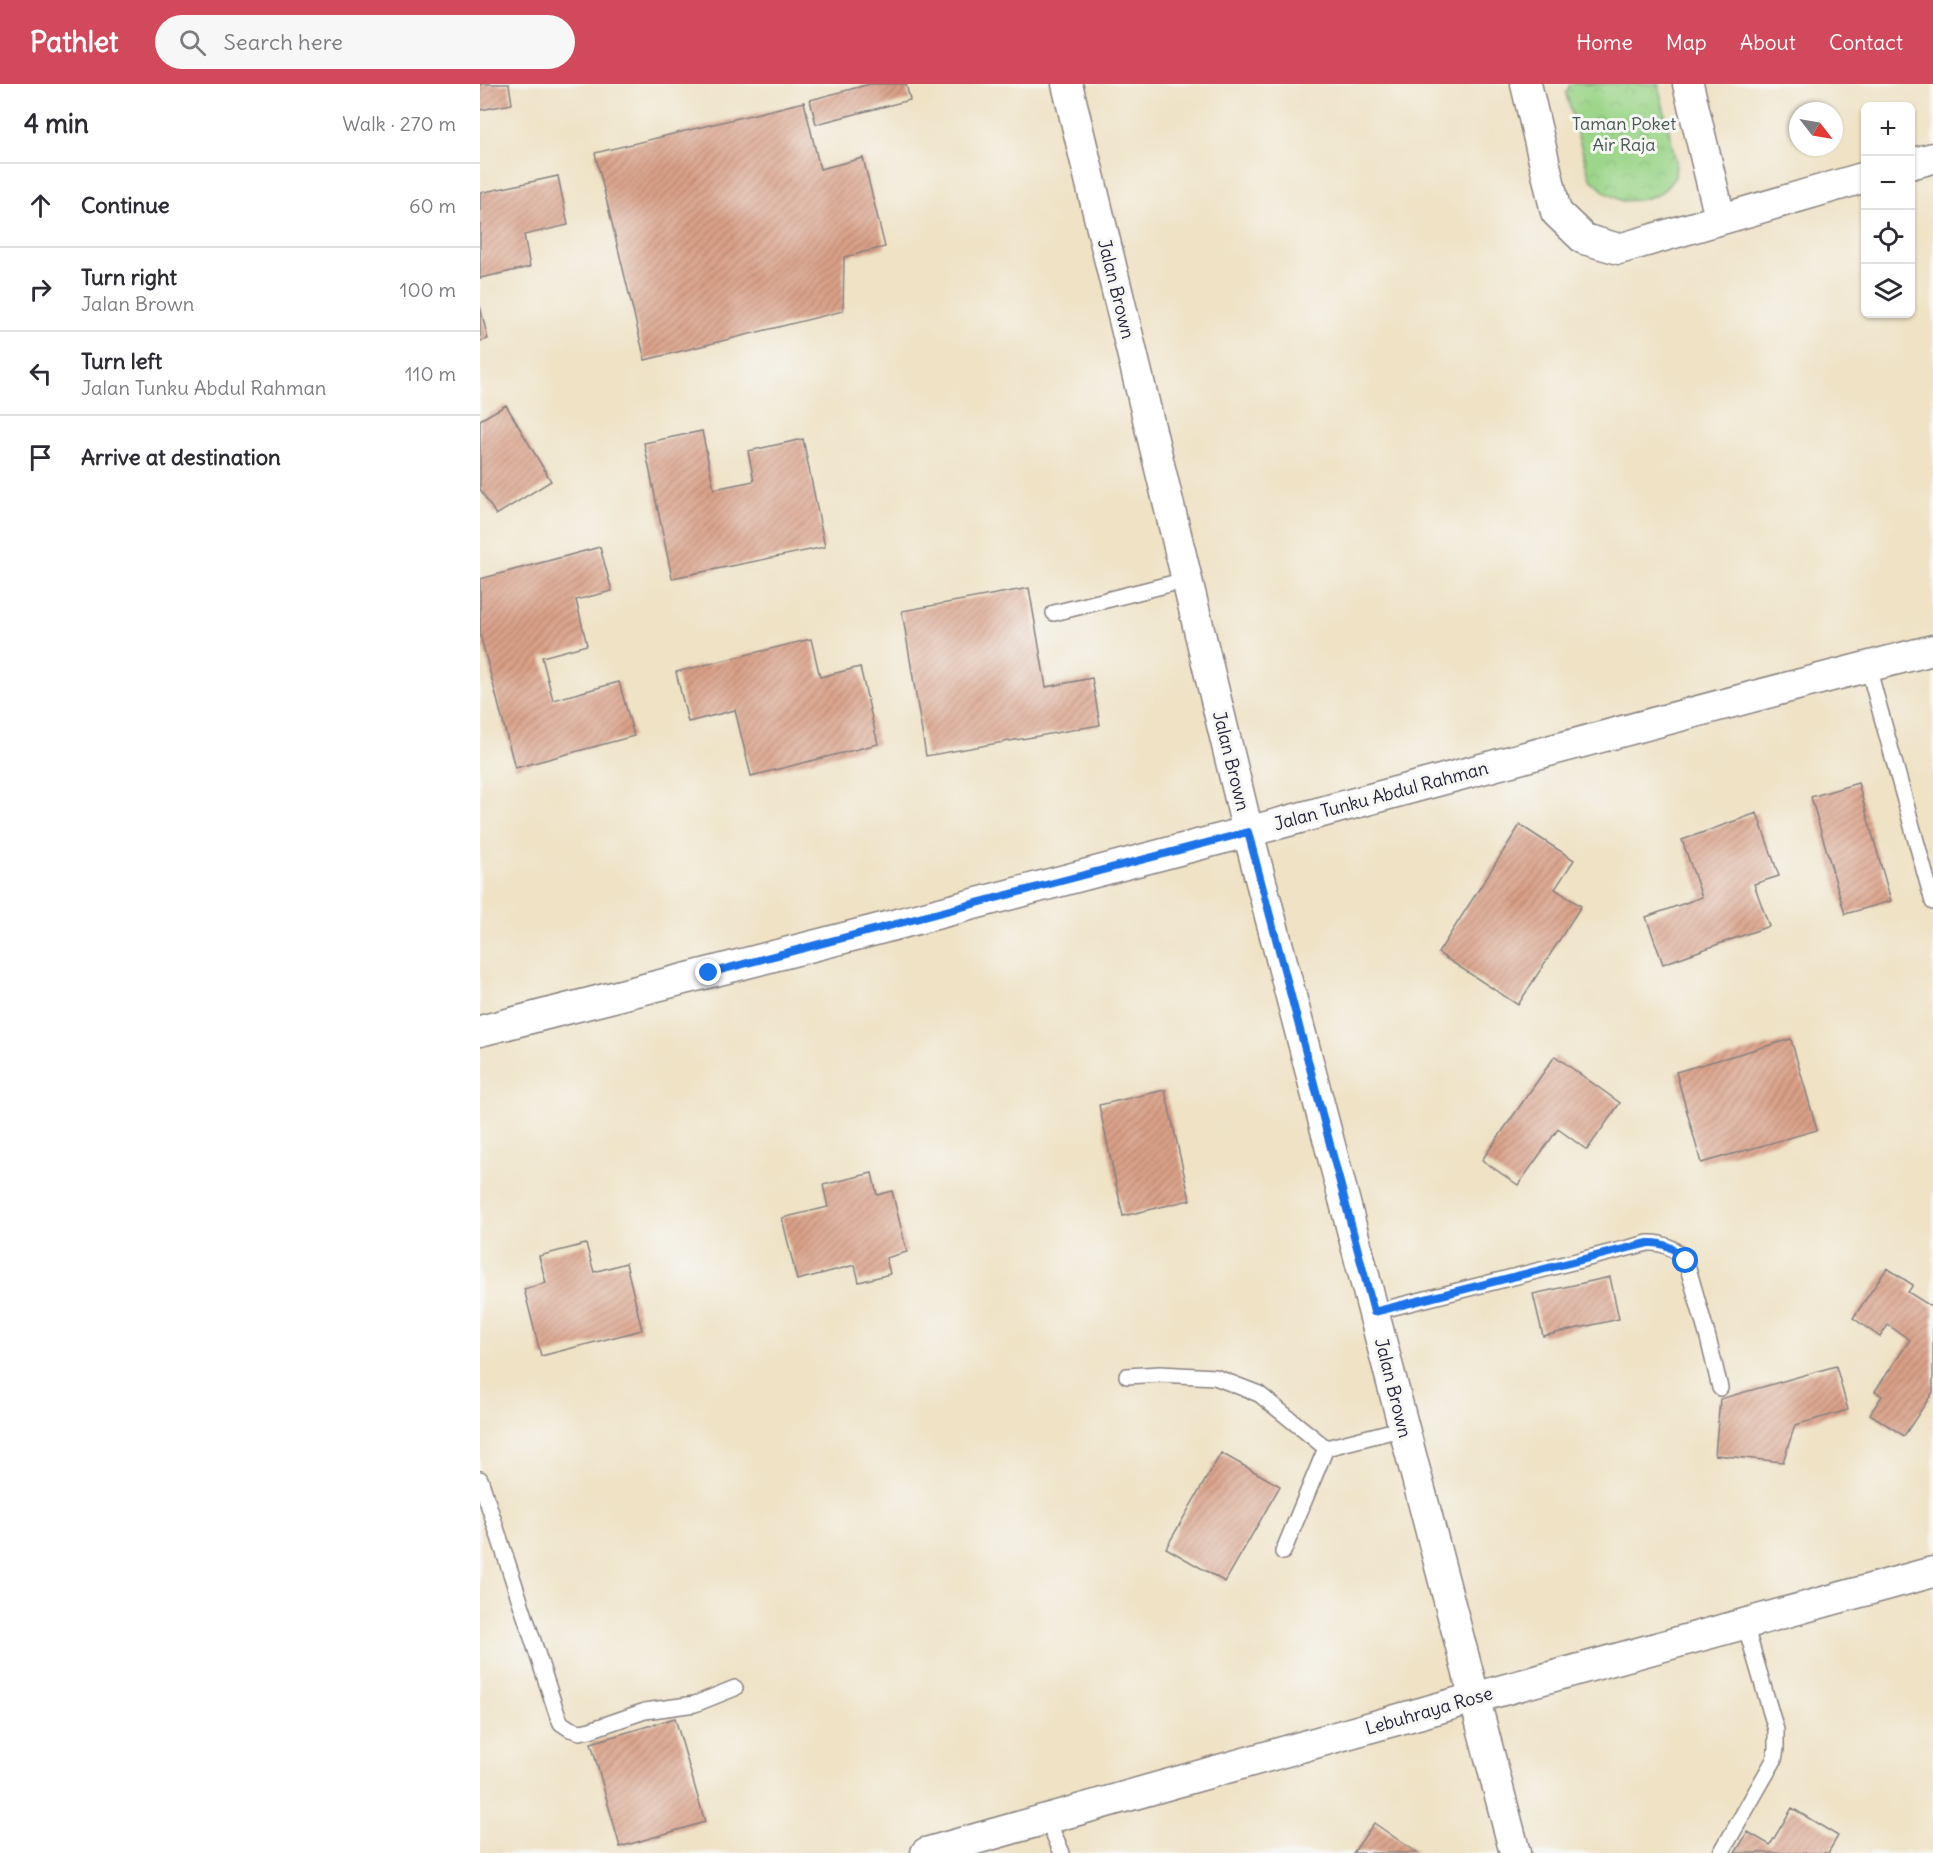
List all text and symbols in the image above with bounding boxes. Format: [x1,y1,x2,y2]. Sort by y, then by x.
search box [155,15,575,69]
text: Pathlet [30,24,119,60]
icon: search [176,26,209,59]
text: Search here [224,28,343,56]
text: Home [1576,29,1633,56]
text: Map [1666,29,1707,56]
text: About [1740,29,1796,56]
text: Contact [1829,29,1903,56]
north arrow [1789,102,1843,156]
map controls [1861,102,1915,318]
button: + [1861,102,1915,156]
text: 4 min [24,107,89,140]
text: Walk · 270 m [342,111,456,136]
park label: Taman Poket Air Raja [1572,112,1676,156]
button: − [1861,156,1915,210]
icon: ahead [24,189,57,222]
text: Continue [81,191,170,219]
text: 60 m [409,193,456,218]
button: locate [1861,210,1915,264]
street label: Jalan Brown [1093,237,1140,341]
text: Turn right [81,263,177,291]
button: layers [1861,264,1915,318]
icon: right [24,273,57,306]
text: 100 m [399,277,456,302]
text: Jalan Brown [81,291,194,316]
text: Turn left [81,347,162,375]
icon: left [24,357,57,390]
text: 110 m [405,361,456,386]
text: Jalan Tunku Abdul Rahman [81,375,326,400]
icon: arrive [24,441,57,474]
text: Arrive at destination [81,443,281,471]
street label: Jalan Brown [1208,709,1255,813]
street label: Jalan Tunku Abdul Rahman [1271,756,1491,835]
route end [695,959,721,985]
route start [1672,1247,1698,1273]
street label: Jalan Brown [1370,1336,1417,1440]
street label: Lebuhraya Rose [1363,1681,1495,1740]

